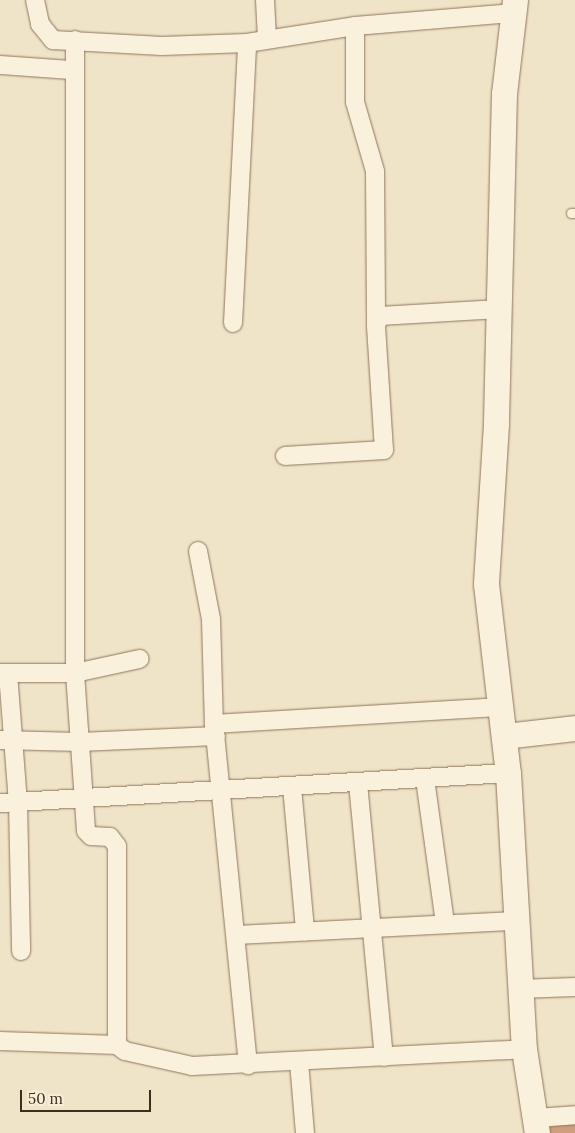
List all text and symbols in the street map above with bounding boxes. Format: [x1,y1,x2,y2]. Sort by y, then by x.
scale bar [22,1080,154,1112]
text: 50 m [28,1089,63,1108]

